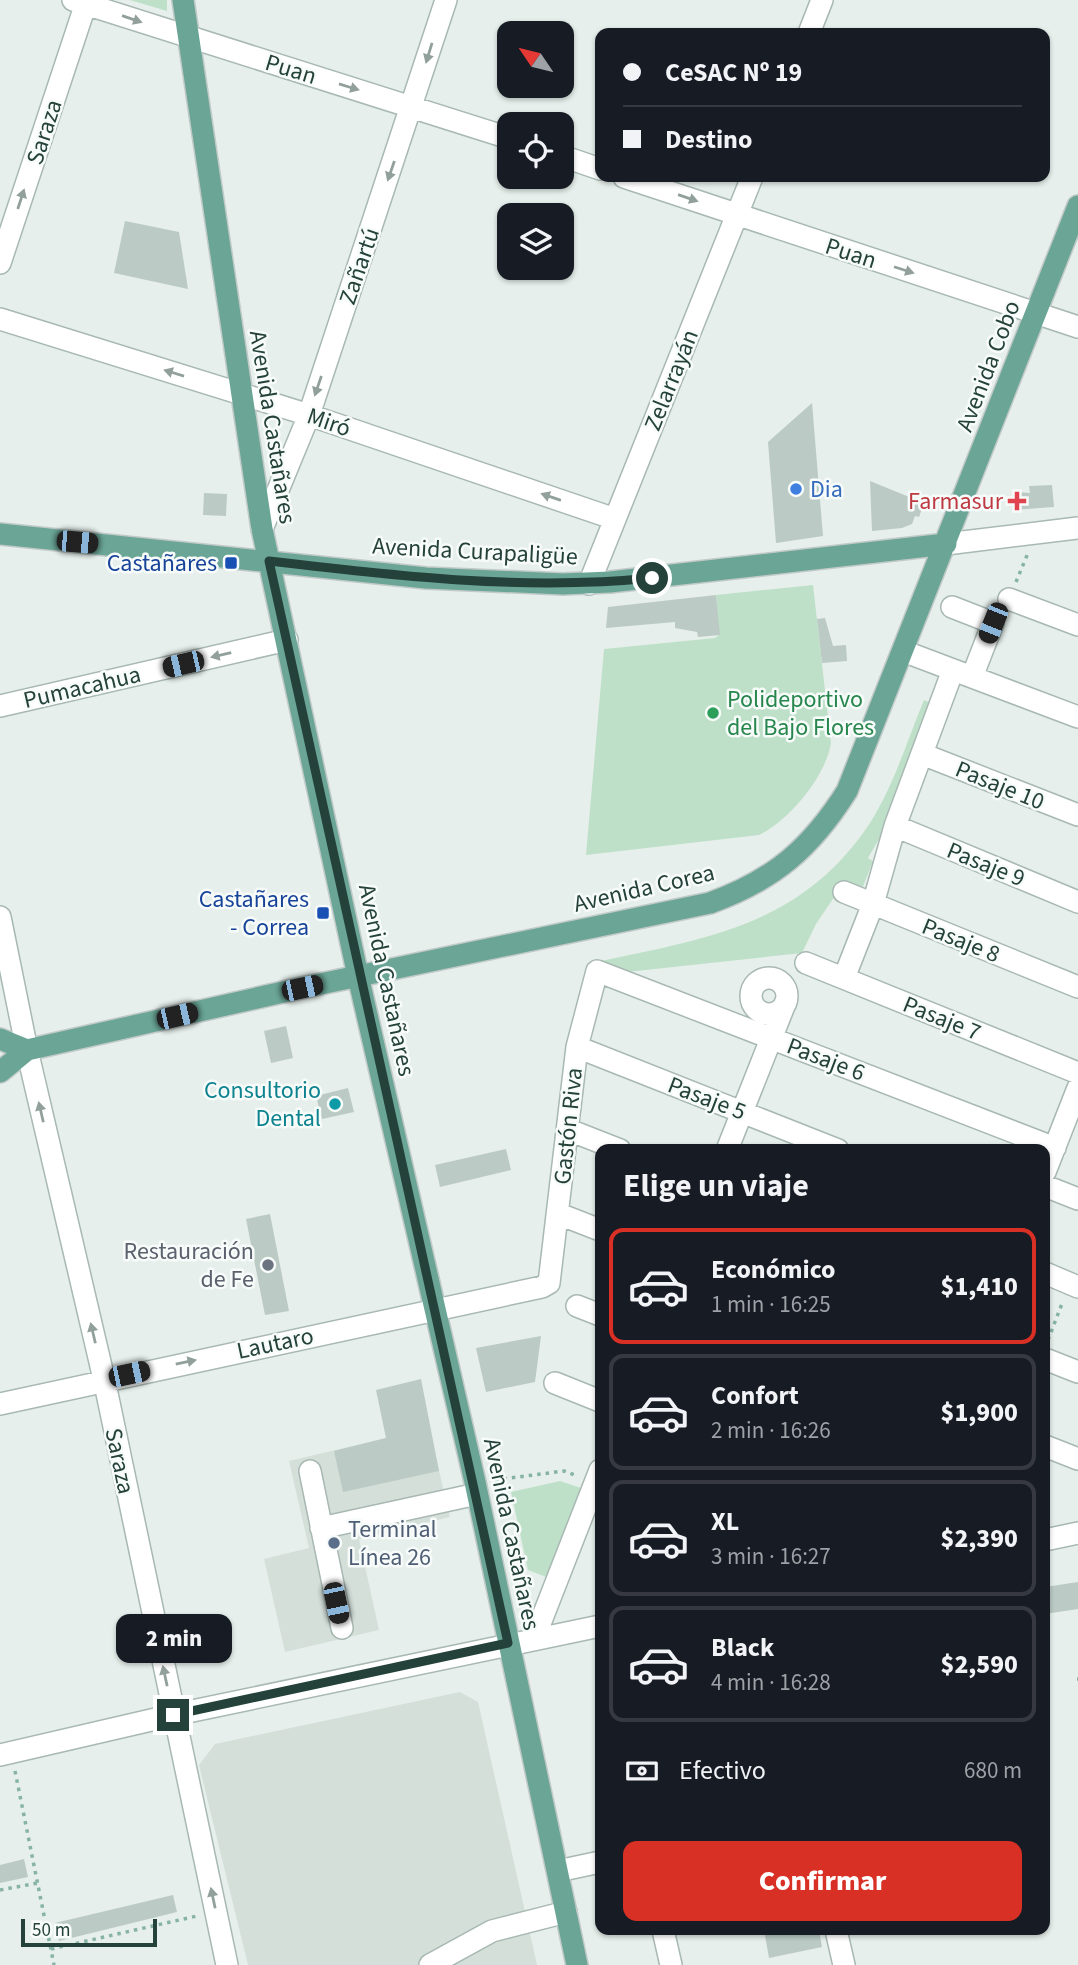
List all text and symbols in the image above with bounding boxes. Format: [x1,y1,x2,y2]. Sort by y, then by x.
one-way arrow [121,14,142,25]
north arrow [497,21,574,98]
map controls [497,21,574,280]
one-way arrow [423,43,434,64]
street label: Puan [261,45,321,94]
text: CeSAC Nº 19 [665,54,802,91]
one-way arrow [339,82,360,92]
street label: Saraza [18,95,71,169]
button: locate [497,112,574,189]
text: Destino [665,121,752,158]
one-way arrow [385,160,396,181]
one-way arrow [17,188,27,209]
one-way arrow [678,194,699,204]
button: layers [497,203,574,280]
street label: Zañartú [330,223,389,309]
street label: Puan [821,229,881,278]
one-way arrow [894,266,915,276]
street label: Avenida Cobo [947,295,1030,437]
street label: Zelarrayán [635,324,708,436]
street label: Avenida Castañares [240,328,305,526]
one-way arrow [163,367,184,377]
one-way arrow [312,376,323,397]
street label: Miró [302,399,356,446]
place label: Dia [810,472,843,507]
marker: Dia [788,481,804,497]
place label: Farmasur [908,484,1004,519]
one-way arrow [540,491,561,502]
marker: Farmasur [1009,493,1025,509]
street label: Avenida Curapaligüe [371,529,579,574]
car [56,530,99,554]
place label: Castañares [107,546,217,581]
marker: Castañares [223,555,239,571]
route start [636,562,668,594]
car [976,600,1011,646]
car [161,649,206,679]
one-way arrow [210,650,232,661]
street label: Pumacahua [20,657,144,718]
place label: Polideportivo del Bajo Flores [727,682,874,745]
marker: Polideportivo del Bajo Flores [705,705,721,721]
street label: Pasaje 10 [950,752,1050,819]
street label: Pasaje 9 [942,833,1030,896]
street label: Avenida Corea [570,855,718,922]
street label: Avenida Castañares [349,881,424,1079]
place label: Castañares - Correa [199,882,309,945]
marker: Castañares - Correa [315,905,331,921]
street label: Pasaje 8 [917,909,1005,972]
car [280,973,325,1003]
street label: Pasaje 7 [898,987,986,1050]
car [155,1001,200,1031]
street label: Pasaje 6 [782,1029,870,1090]
street label: Gastón Riva [545,1066,592,1186]
street label: Pasaje 5 [663,1068,751,1129]
place label: Consultorio Dental [204,1073,321,1136]
marker: Consultorio Dental [327,1096,343,1112]
one-way arrow [36,1101,47,1123]
text: Elige un viaje [623,1163,809,1209]
place label: Restauración de Fe [124,1234,254,1297]
text: Económico [711,1251,836,1288]
icon: car [627,1255,690,1318]
marker: Restauración de Fe [260,1257,276,1273]
text: $1,410 [941,1268,1018,1305]
text: 1 min · 16:25 [711,1288,831,1321]
street label: Lautaro [234,1318,317,1369]
one-way arrow [87,1322,98,1344]
one-way arrow [175,1356,197,1367]
car [107,1359,152,1389]
text: Confort [711,1377,799,1414]
icon: car [627,1381,690,1444]
text: $1,900 [941,1394,1018,1431]
text: 2 min · 16:26 [711,1414,831,1447]
street label: Saraza [95,1425,144,1497]
street label: Avenida Castañares [474,1435,549,1633]
text: XL [711,1503,739,1540]
icon: car [627,1507,690,1570]
place label: Terminal Línea 26 [348,1512,437,1575]
text: $2,390 [941,1520,1018,1557]
marker: Terminal Línea 26 [326,1535,342,1551]
text: 3 min · 16:27 [711,1540,831,1573]
car [322,1580,351,1626]
callout: 2 min [115,1614,231,1662]
text: 2 min [146,1622,202,1655]
text: Black [711,1629,774,1666]
icon: car [627,1633,690,1696]
text: $2,590 [941,1646,1018,1683]
one-way arrow [159,1665,170,1687]
text: 4 min · 16:28 [711,1666,831,1699]
route end [157,1699,189,1731]
icon: cash [623,1752,661,1790]
text: Efectivo [679,1752,766,1789]
text: 680 m [964,1754,1022,1787]
button: Confirmar [623,1841,1022,1921]
one-way arrow [207,1887,218,1909]
scale bar [21,1916,158,1948]
text: 50 m [32,1917,70,1944]

